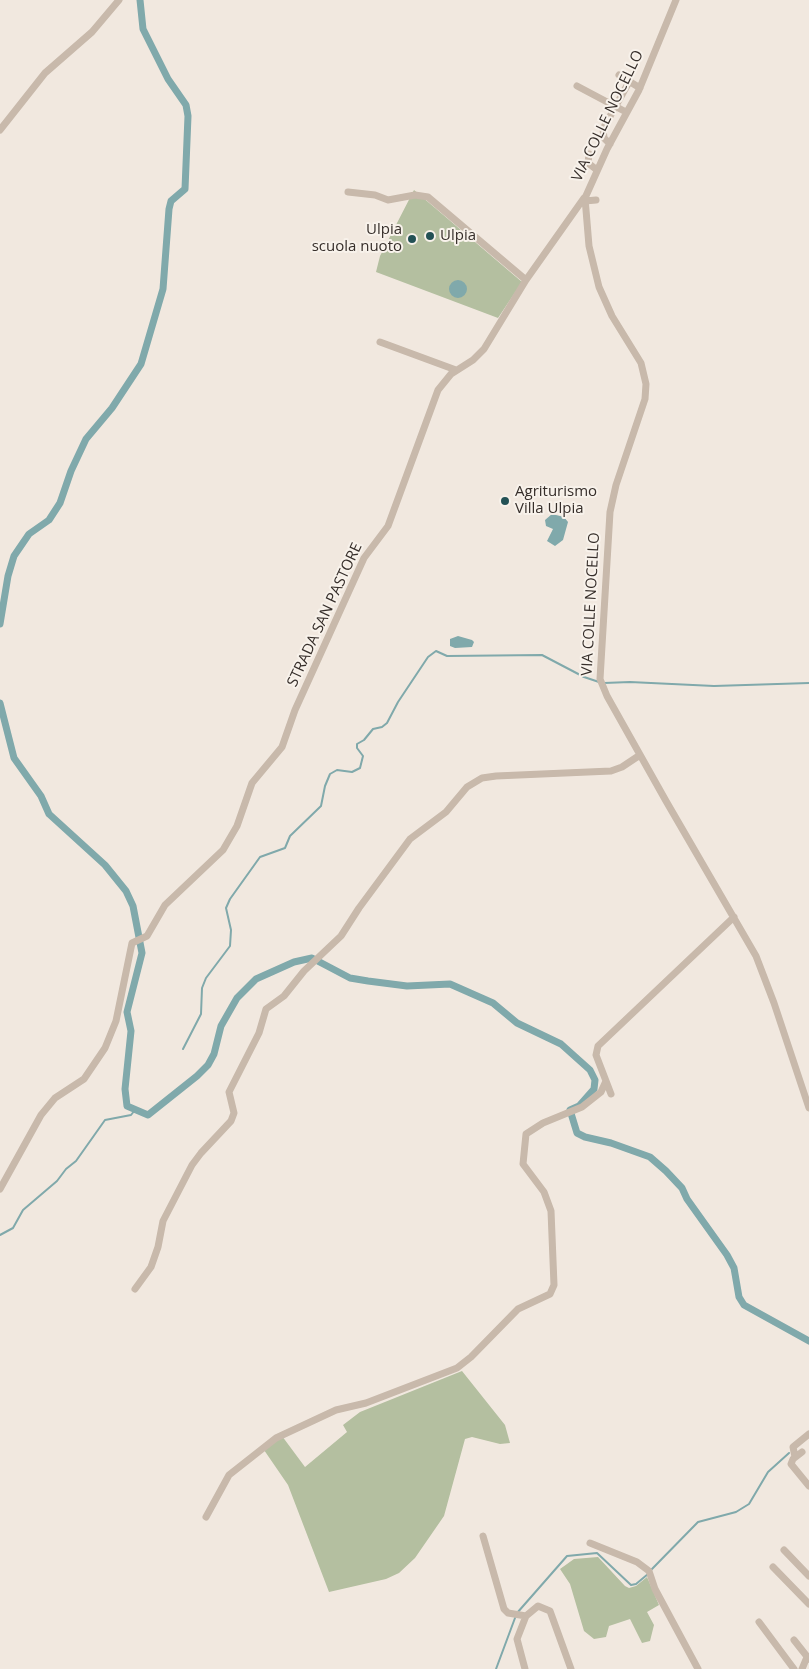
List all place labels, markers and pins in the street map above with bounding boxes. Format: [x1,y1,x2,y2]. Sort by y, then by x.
place label: Ulpia scuola nuoto [312,221,402,256]
place label: Ulpia [440,227,476,245]
marker: Ulpia [424,230,436,242]
marker: Ulpia scuola nuoto [406,233,418,245]
place label: Agriturismo Villa Ulpia [515,483,597,518]
marker: Agriturismo Villa Ulpia [499,495,511,507]

